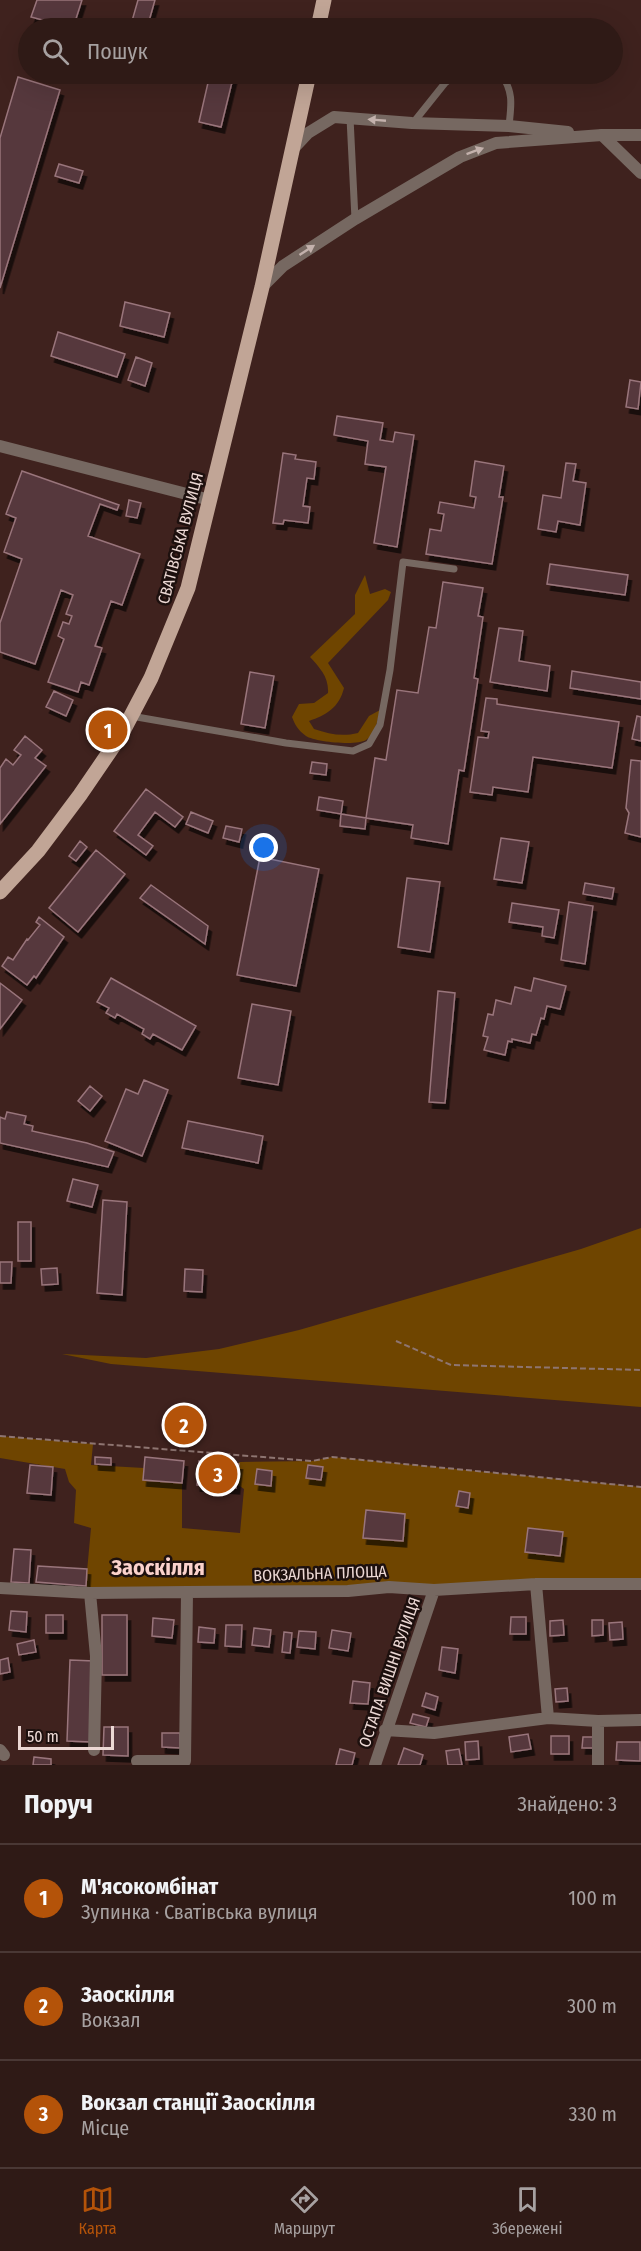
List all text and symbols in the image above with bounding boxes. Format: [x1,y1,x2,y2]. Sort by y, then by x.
search box [18,18,623,84]
icon: search [39,35,72,68]
text: Пошук [87,38,148,65]
one-way arrow [367,115,386,125]
one-way arrow [466,146,484,156]
one-way arrow [299,245,315,256]
street label: СВАТІВСЬКА ВУЛИЦЯ [154,470,207,606]
pin: 1 [88,708,128,752]
your location [249,833,278,862]
pin: 2 [164,1402,204,1448]
pin: 3 [198,1452,238,1496]
district label: Заоскiлля [110,1554,205,1581]
street label: ВОКЗАЛЬНА ПЛОЩА [253,1562,388,1585]
street label: ОСТАПА ВИШНІ ВУЛИЦЯ [355,1595,424,1750]
scale bar [18,1723,114,1750]
text: 50 m [27,1727,59,1746]
text: Поруч [24,1789,93,1820]
text: Знайдено: 3 [517,1792,617,1816]
text: М'ясокомбінат [81,1873,218,1900]
text: 1 [39,1886,48,1910]
text: 100 m [568,1886,617,1910]
text: Зупинка · Сватівська вулиця [81,1900,318,1924]
text: Заоскiлля [81,1981,175,2008]
text: 2 [39,1994,48,2018]
text: 300 m [567,1994,617,2018]
text: Вокзал [81,2008,141,2032]
text: Вокзал станції Заоскілля [81,2089,315,2116]
text: 3 [39,2102,48,2126]
text: 330 m [568,2102,617,2126]
text: Місце [81,2116,129,2140]
tab: Карта [78,2183,117,2238]
tab: Маршрут [274,2183,335,2238]
tab: Збережені [492,2183,563,2238]

